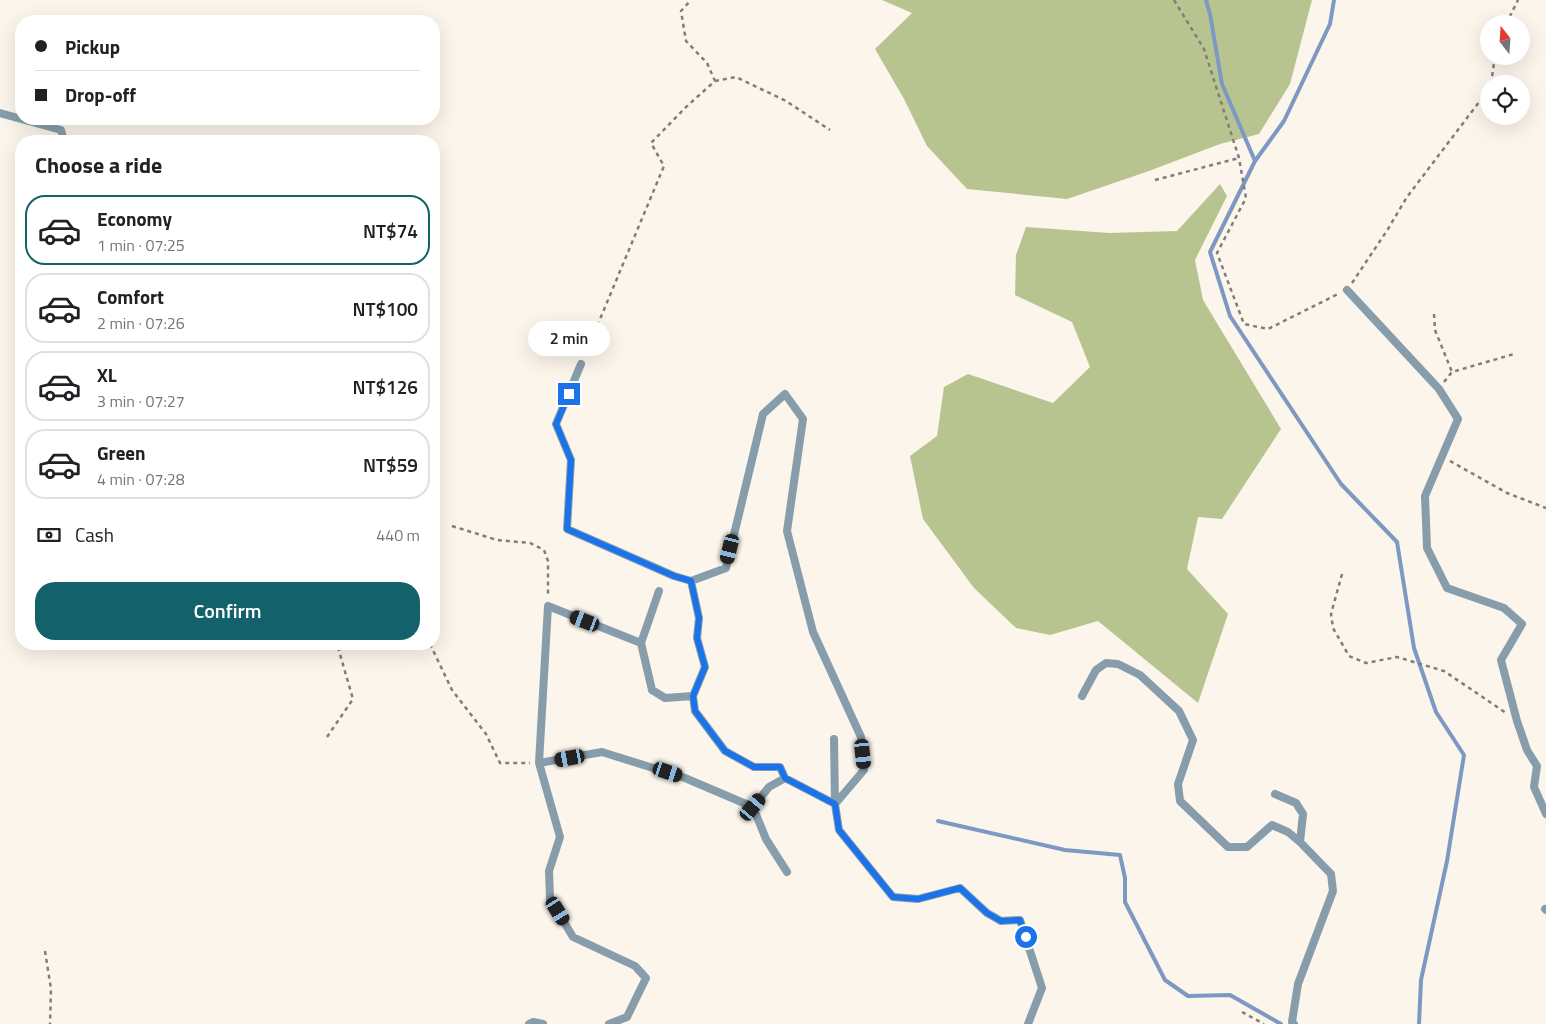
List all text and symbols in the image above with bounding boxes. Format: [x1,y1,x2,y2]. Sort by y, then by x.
north arrow [1480,15,1530,65]
map controls [1480,15,1530,125]
text: Pickup [65,32,120,61]
button: locate [1480,75,1530,125]
text: Drop-off [65,80,136,109]
text: Choose a ride [35,148,162,182]
text: Economy [97,204,172,233]
icon: car [37,208,82,253]
text: NT$74 [363,216,418,245]
text: 1 min · 07:25 [97,233,185,257]
text: Comfort [97,282,164,311]
icon: car [37,286,82,331]
text: NT$100 [352,294,418,323]
text: 2 min · 07:26 [97,311,185,335]
callout: 2 min [528,322,610,356]
text: 2 min [550,326,588,350]
text: XL [97,360,117,389]
icon: car [37,364,82,409]
text: NT$126 [352,372,418,401]
route end [558,383,580,405]
text: 3 min · 07:27 [97,389,185,413]
text: Green [97,438,146,467]
icon: car [37,442,82,487]
text: NT$59 [363,450,418,479]
text: 4 min · 07:28 [97,467,185,491]
text: Cash [75,520,114,549]
icon: cash [35,521,63,549]
text: 440 m [376,523,420,547]
car [719,533,740,565]
button: Confirm [35,582,420,640]
car [568,609,601,633]
car [853,738,872,770]
car [553,748,586,768]
car [651,760,684,784]
car [737,791,768,823]
car [543,894,572,928]
route start [1015,926,1037,948]

